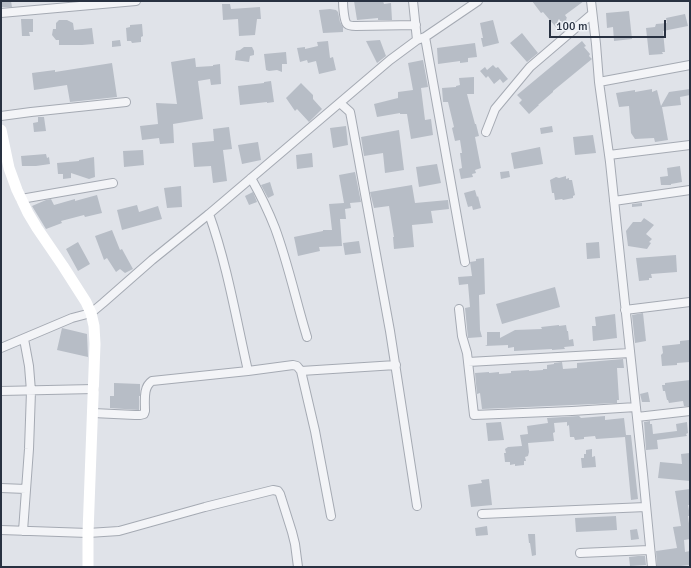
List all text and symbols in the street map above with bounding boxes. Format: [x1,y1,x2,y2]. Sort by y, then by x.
scale bar [551,12,668,38]
text: 100 m [556,19,588,34]

